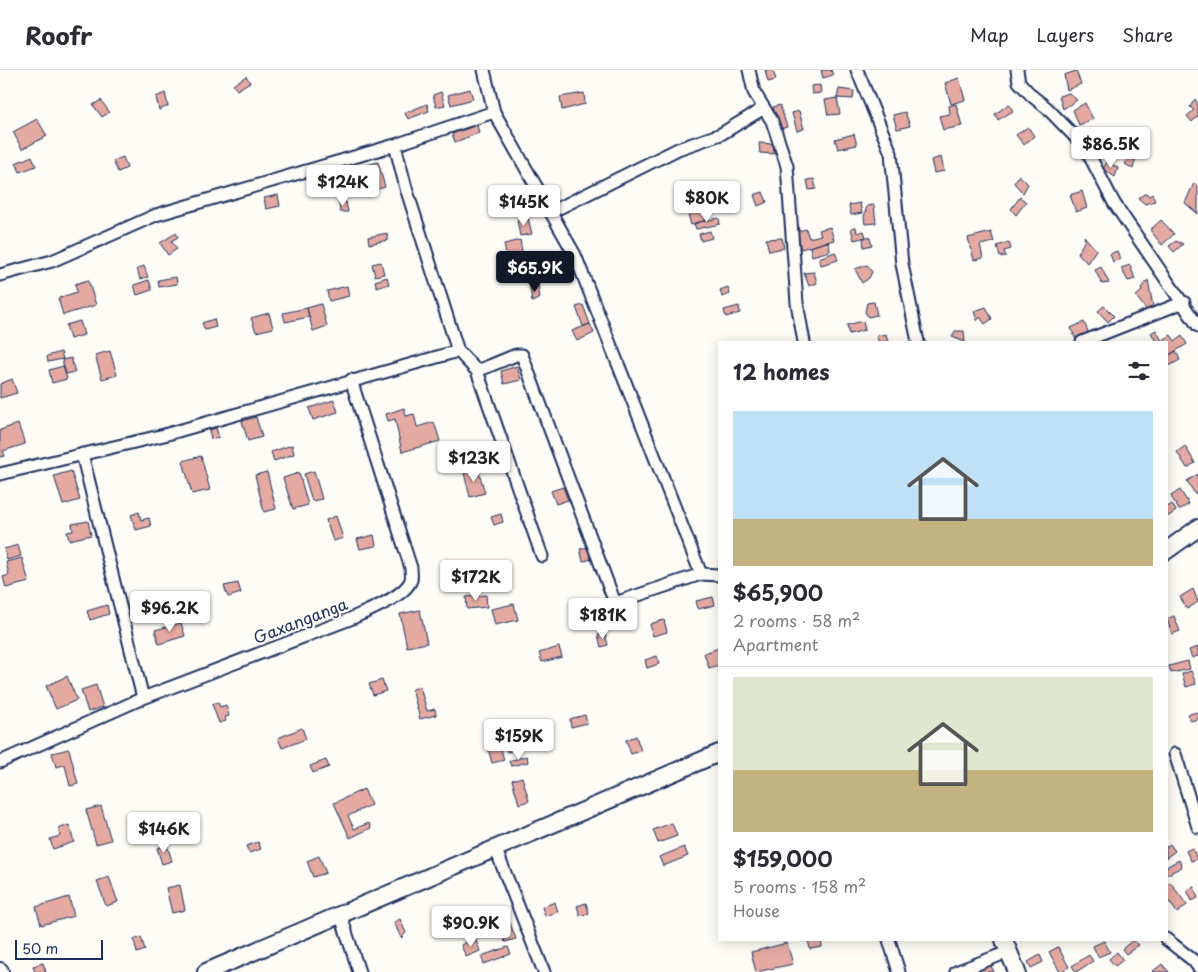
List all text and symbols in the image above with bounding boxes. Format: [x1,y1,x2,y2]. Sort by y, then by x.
text: Roofr [25,17,92,53]
text: Map [970,21,1009,48]
text: Layers [1037,21,1094,48]
text: Share [1122,21,1173,48]
pin: $86.5K [1070,126,1152,169]
text: $86.5K [1082,131,1140,155]
pin: $124K [308,164,378,207]
text: $124K [317,169,369,193]
pin: $80K [677,180,737,223]
pin: $145K [489,184,559,227]
text: $80K [685,185,729,209]
text: $145K [499,189,549,213]
pin: $65.9K [494,250,576,293]
text: $65.9K [507,255,563,279]
text: 12 homes [733,355,830,387]
icon: filters [1125,357,1153,385]
pin: $123K [439,440,509,483]
icon: home [898,444,988,534]
text: $123K [448,445,500,469]
pin: $172K [441,560,511,602]
text: $172K [451,564,501,588]
text: $65,900 [733,576,823,608]
pin: $96.2K [129,590,211,633]
street label: Gaxanganga [249,591,351,649]
text: $96.2K [141,595,199,619]
pin: $181K [568,598,638,640]
text: $181K [579,602,627,626]
text: 2 rooms · 58 m² [733,608,860,632]
text: Apartment [733,632,818,656]
icon: home [898,709,988,799]
pin: $159K [484,718,554,761]
text: $159K [495,723,543,747]
pin: $146K [129,812,199,854]
text: $146K [138,816,190,840]
text: $159,000 [733,842,833,874]
text: 5 rooms · 158 m² [733,874,866,898]
text: House [733,898,780,922]
pin: $90.9K [430,906,512,948]
text: $90.9K [443,910,499,934]
scale bar [15,937,102,960]
text: 50 m [22,938,58,959]

